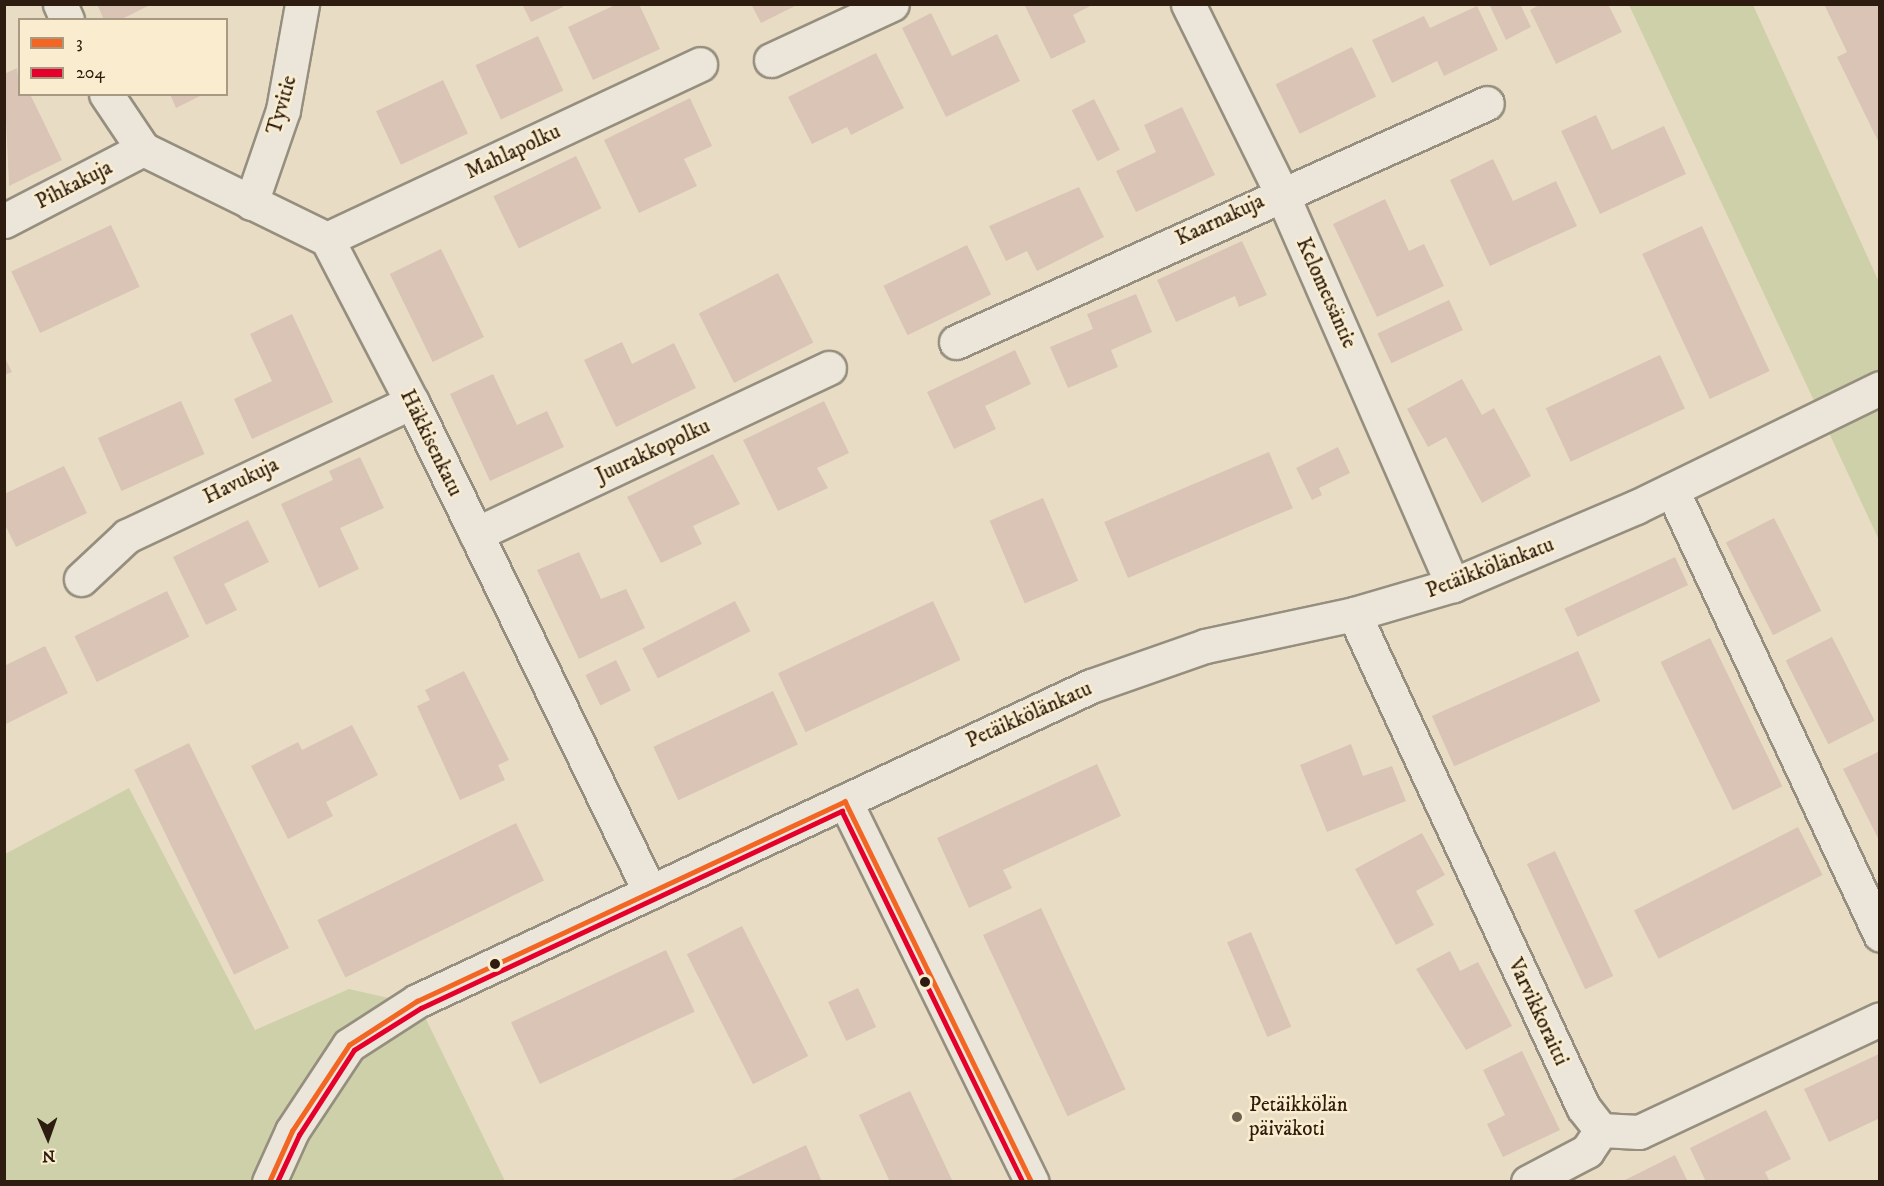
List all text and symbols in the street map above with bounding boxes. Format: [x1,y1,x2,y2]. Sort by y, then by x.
legend [18,18,228,96]
text: 3 [76,32,83,54]
text: 204 [76,62,105,84]
street label: Tyvitie [262,73,302,137]
street label: Mahlapolku [462,119,564,185]
street label: Pihkakuja [32,155,116,215]
street label: Kaarnakuja [1172,189,1268,251]
street label: Kelometsäntie [1290,234,1362,352]
street label: Häkkisenkatu [394,385,468,501]
street label: Juurakkopolku [592,414,714,488]
street label: Havukuja [199,452,283,510]
street label: Petäikkölänkatu [1423,532,1557,604]
street label: Petäikkölänkatu [962,676,1096,754]
street label: Varvikkoraitti [1502,954,1574,1070]
unlabelled marker [489,958,501,970]
unlabelled marker [919,976,931,988]
place label: Petäikkölän päiväkoti [1249,1092,1348,1142]
north arrow [18,1108,78,1168]
marker: Petäikkölän päiväkoti [1230,1110,1244,1124]
text: N [42,1146,56,1166]

